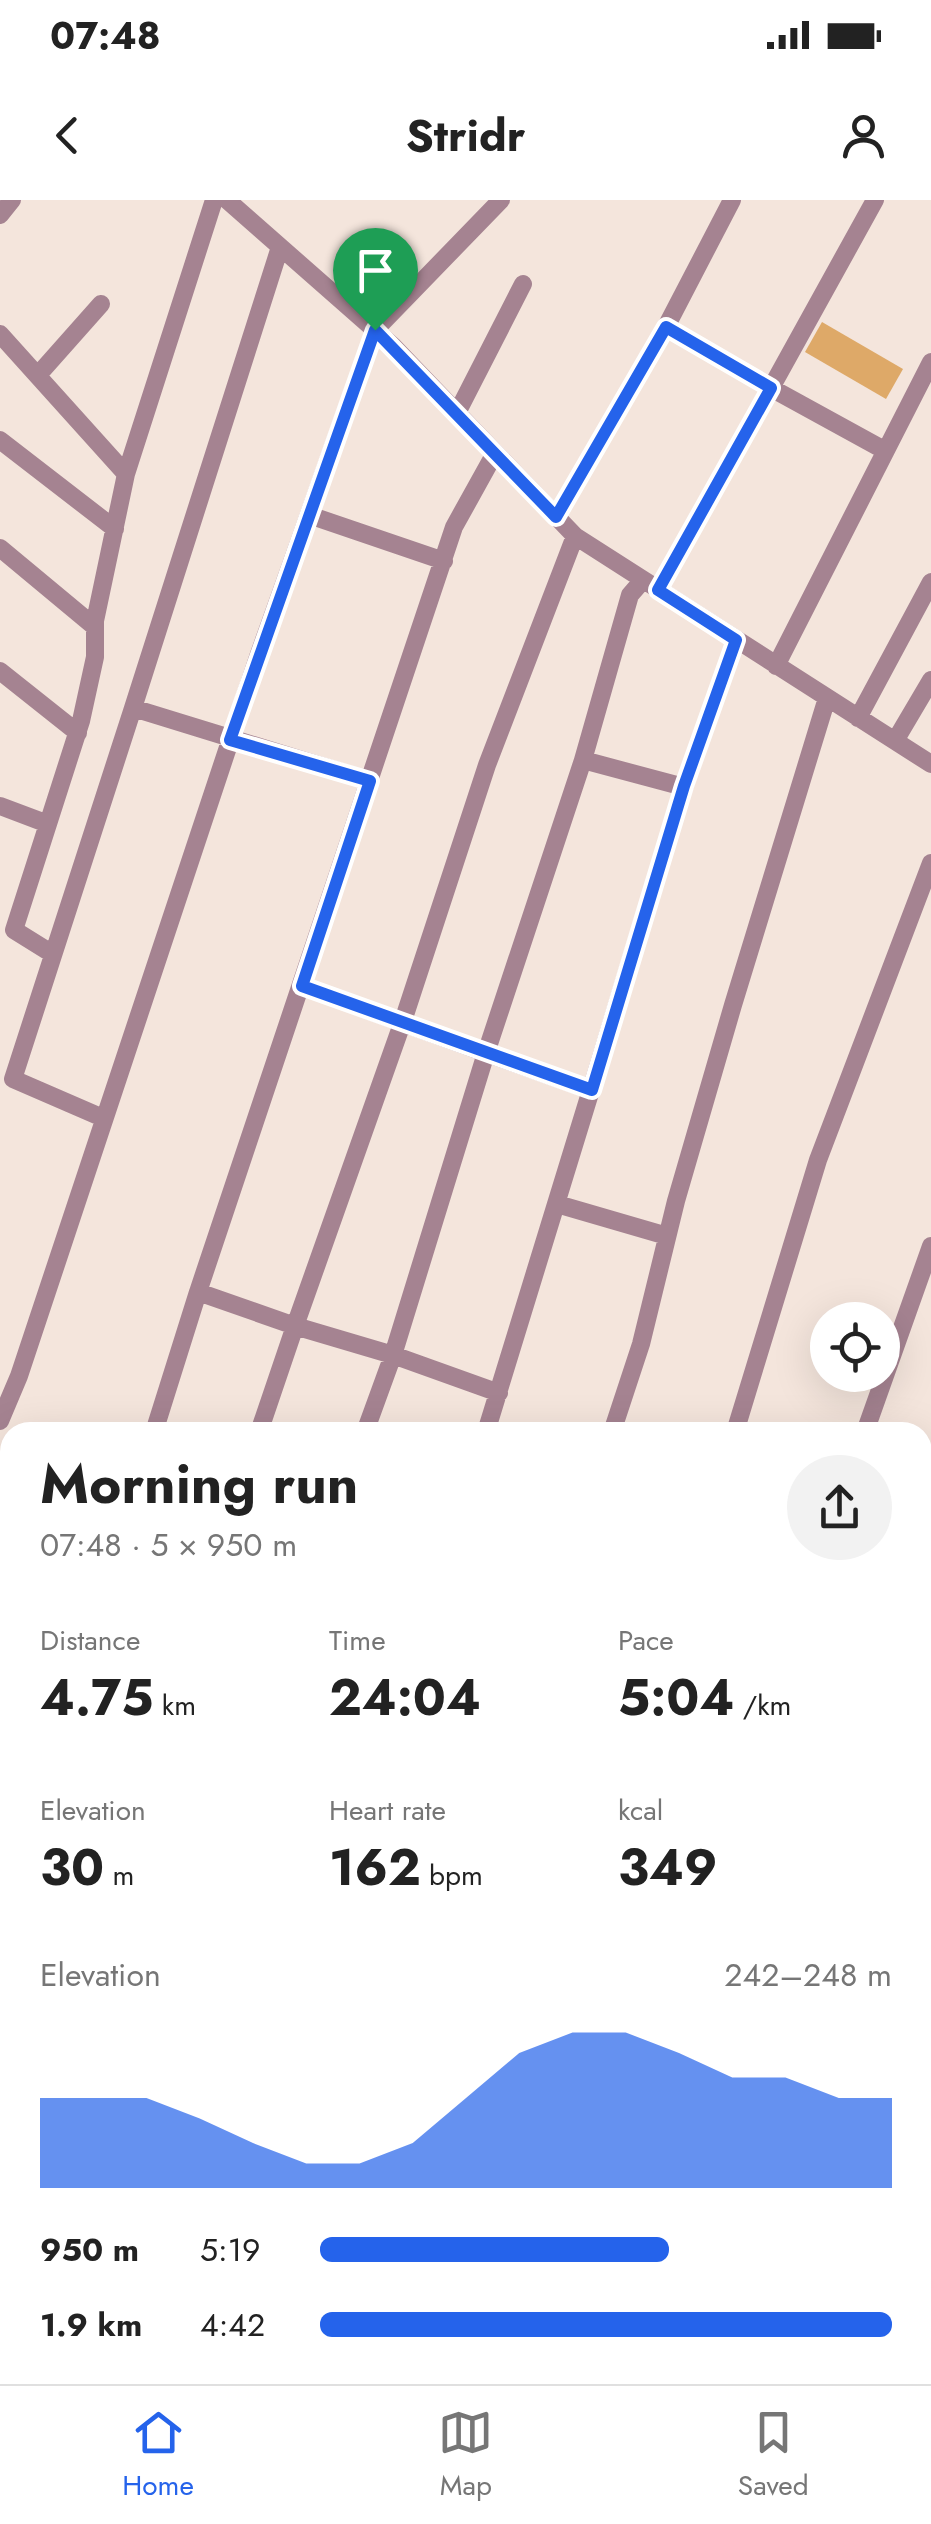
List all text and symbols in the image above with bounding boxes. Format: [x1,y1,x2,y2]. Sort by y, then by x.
text: 07:48 [50,8,161,63]
text: Stridr [406,103,525,168]
icon: back [40,108,95,163]
icon: person [836,108,891,163]
pin [333,228,418,331]
icon: arrive [348,243,403,298]
map controls [810,1302,900,1392]
button: locate [810,1302,900,1392]
text: Morning run [40,1444,358,1524]
button: share [787,1455,892,1560]
text: 07:48 · 5 × 950 m [40,1522,297,1568]
text: Distance [40,1620,140,1661]
text: Time [329,1620,386,1661]
text: Pace [618,1620,674,1661]
text: 4.75 [40,1661,153,1734]
text: 24:04 [329,1661,481,1734]
text: 5:04 [618,1661,734,1734]
text: km [153,1685,196,1726]
text: /km [734,1685,791,1726]
text: Elevation [40,1790,146,1831]
text: Heart rate [329,1790,446,1831]
text: kcal [618,1790,663,1831]
text: 30 [40,1831,104,1904]
text: 162 [329,1831,421,1904]
text: 349 [618,1831,717,1904]
text: m [104,1855,134,1896]
text: bpm [421,1855,483,1896]
text: Elevation [40,1952,161,1998]
text: 242–248 m [724,1952,892,1998]
text: 950 m [40,2227,139,2273]
text: 5:19 [200,2227,260,2273]
text: 1.9 km [40,2302,142,2348]
text: 4:42 [200,2302,265,2348]
tab: Home [122,2405,194,2506]
tab: Map [438,2405,493,2506]
tab: Saved [738,2405,809,2506]

